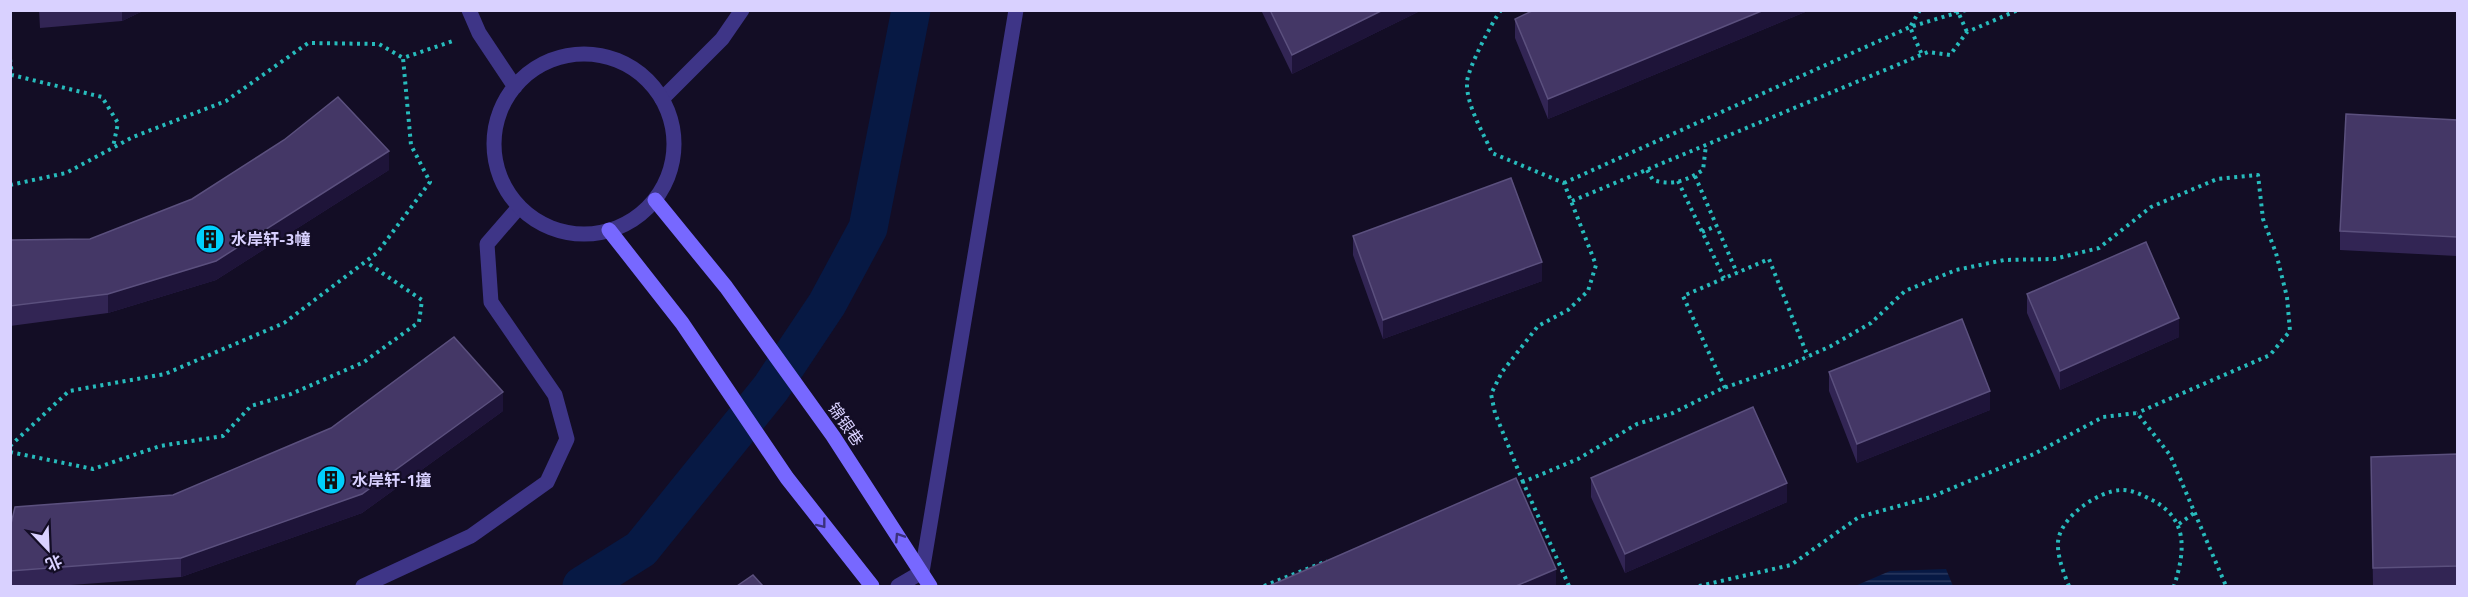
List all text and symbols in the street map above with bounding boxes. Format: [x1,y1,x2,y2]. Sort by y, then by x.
building icon: 水岸轩-3幢 [194,223,226,255]
place label: 水岸轩-3幢 [231,227,311,251]
street label: 锦银巷 [822,397,870,451]
building icon: 水岸轩-1撞 [315,464,347,496]
place label: 水岸轩-1撞 [352,468,432,492]
one-way arrow [815,517,826,528]
north arrow [18,519,78,579]
one-way arrow [895,533,906,544]
text: 北 [42,549,66,577]

